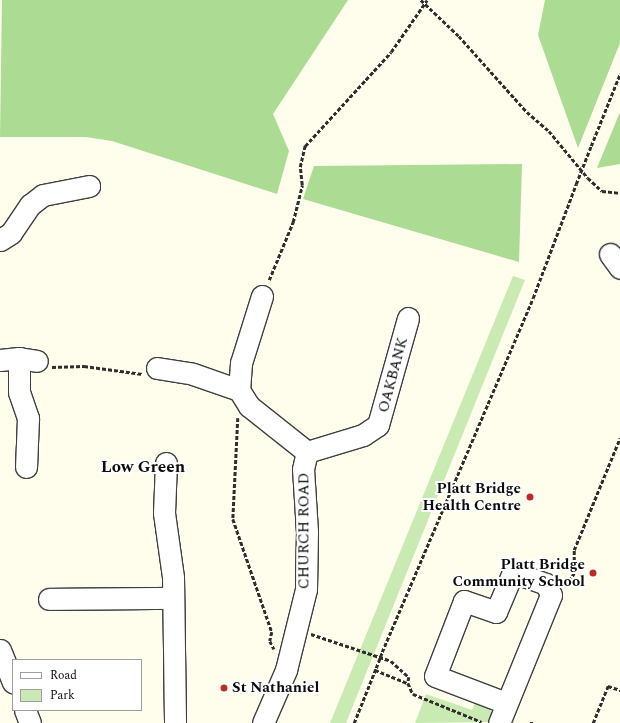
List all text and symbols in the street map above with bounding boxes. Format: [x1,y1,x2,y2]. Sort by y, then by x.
street label: OAKBANK [374,335,412,415]
district label: Low Green [101,458,185,478]
street label: CHURCH ROAD [295,473,313,589]
place label: Platt Bridge Health Centre [423,479,521,514]
marker: Platt Bridge Health Centre [524,491,536,503]
place label: Platt Bridge Community School [453,555,585,590]
marker: Platt Bridge Community School [588,568,598,578]
legend [12,659,142,711]
text: Road [50,666,77,685]
place label: St Nathaniel [232,679,319,697]
marker: St Nathaniel [219,683,229,693]
text: Park [50,686,75,705]

